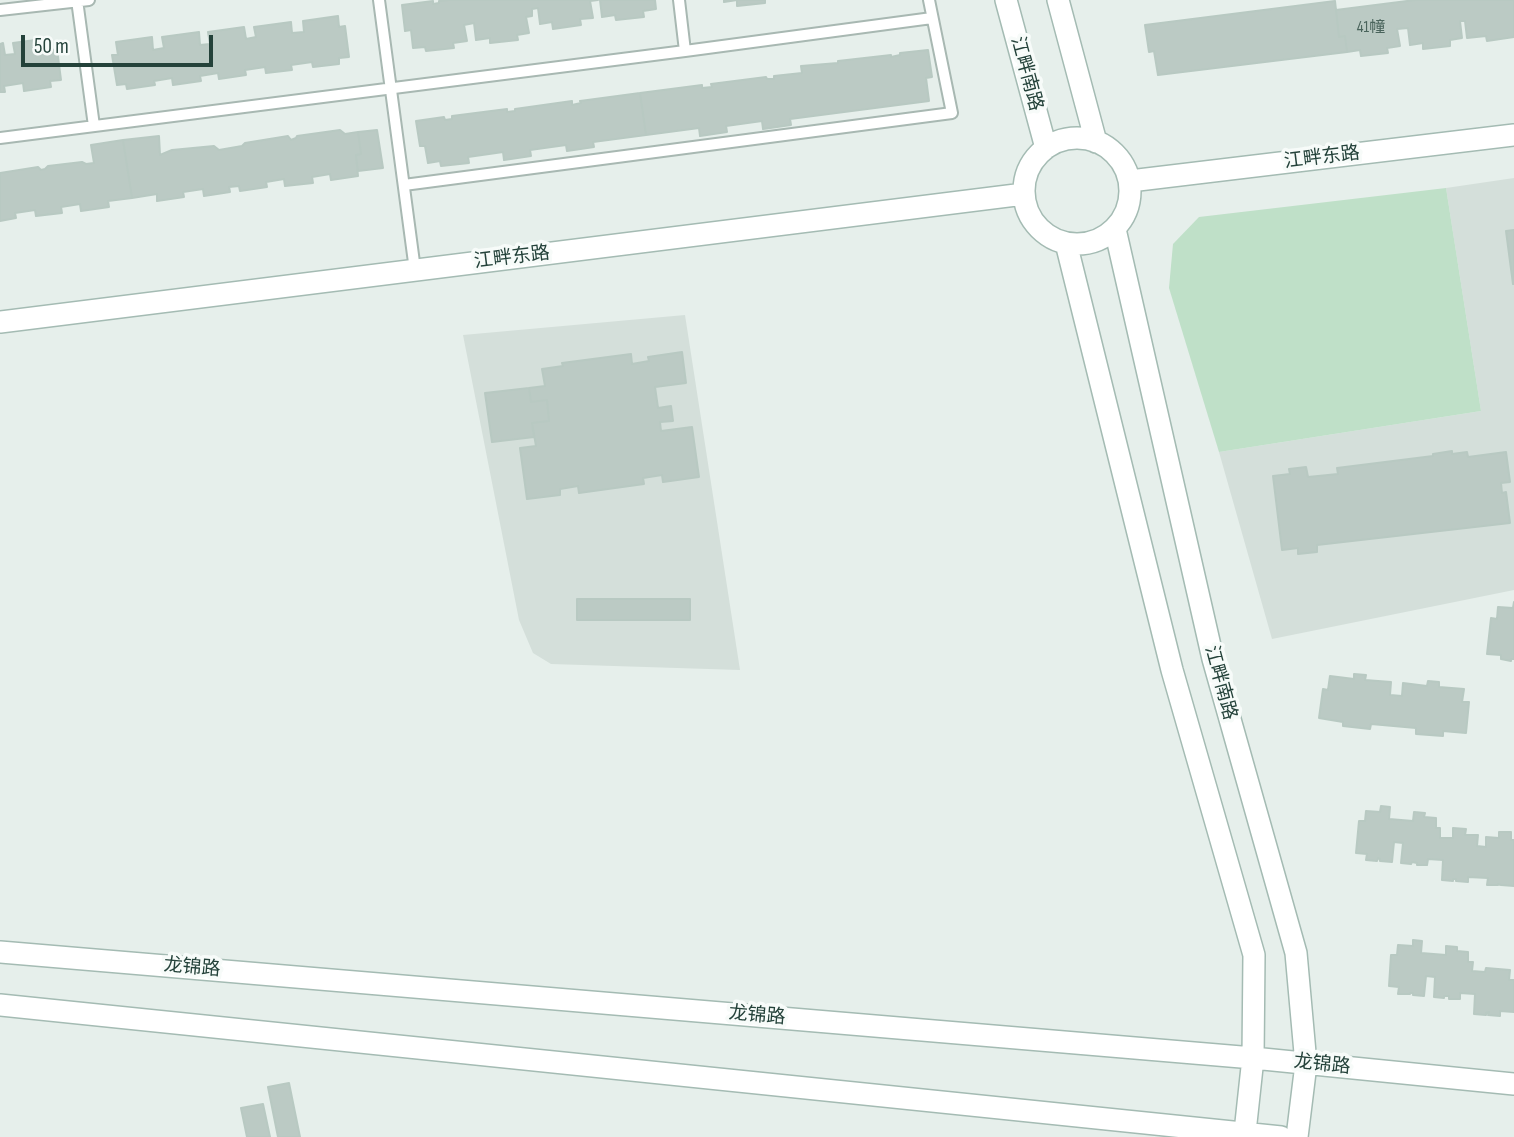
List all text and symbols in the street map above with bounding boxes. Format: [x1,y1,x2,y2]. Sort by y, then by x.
house number: 41幢 [1357,18,1385,38]
scale bar [24,21,217,65]
text: 50 m [34,34,69,59]
street label: 江畔南路 [1005,34,1047,114]
street label: 江畔东路 [1283,142,1361,174]
street label: 江畔东路 [473,242,551,274]
street label: 江畔南路 [1199,643,1241,723]
street label: 龙锦路 [163,954,221,982]
street label: 龙锦路 [728,1002,786,1030]
street label: 龙锦路 [1292,1051,1352,1079]

